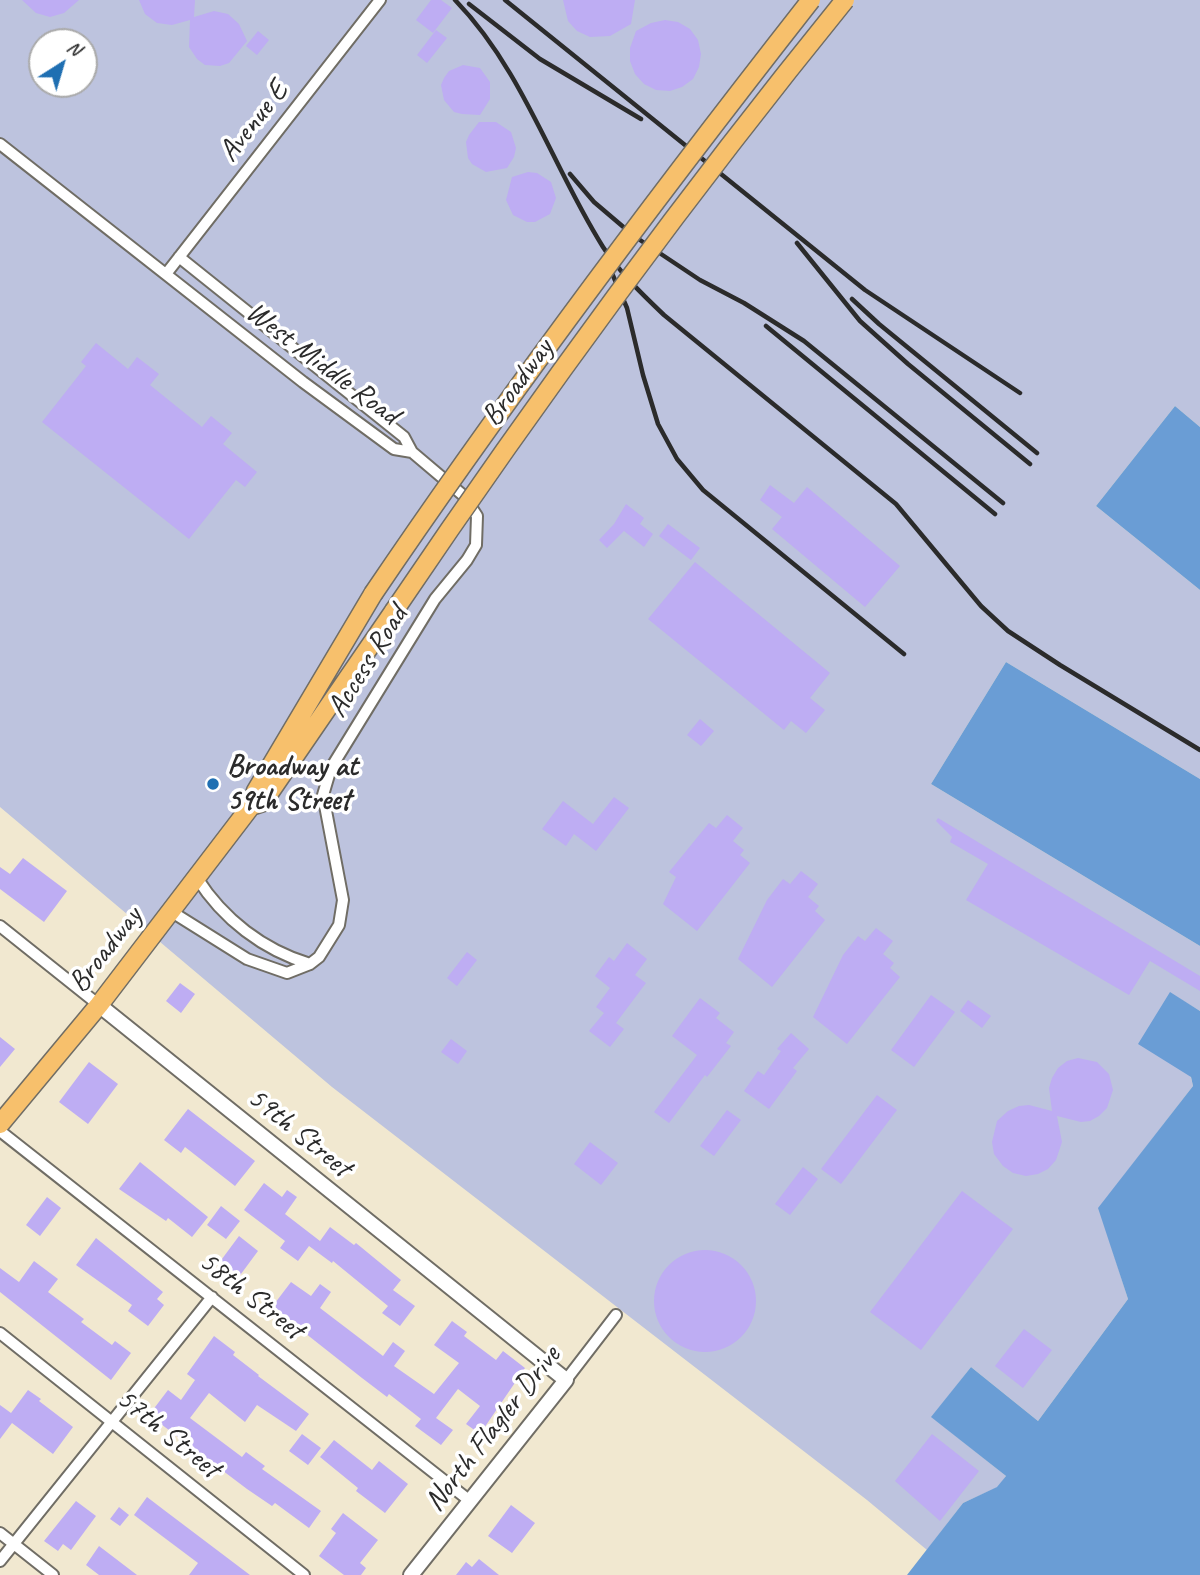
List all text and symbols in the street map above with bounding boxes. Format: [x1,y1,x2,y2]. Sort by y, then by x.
north arrow [28,28,98,98]
text: N [63,35,86,61]
street label: Avenue E [211,75,297,169]
street label: West Middle Road [238,295,406,433]
street label: Broadway [474,332,562,434]
street label: Access Road [320,600,416,724]
place label: Broadway at 59th Street [227,749,358,820]
marker: Broadway at 59th Street [205,776,221,792]
street label: Broadway [61,900,151,1000]
street label: 59th Street [240,1080,358,1186]
street label: 58th Street [191,1244,311,1348]
street label: North Flagler Drive [417,1339,569,1519]
street label: 57th Street [109,1381,227,1487]

